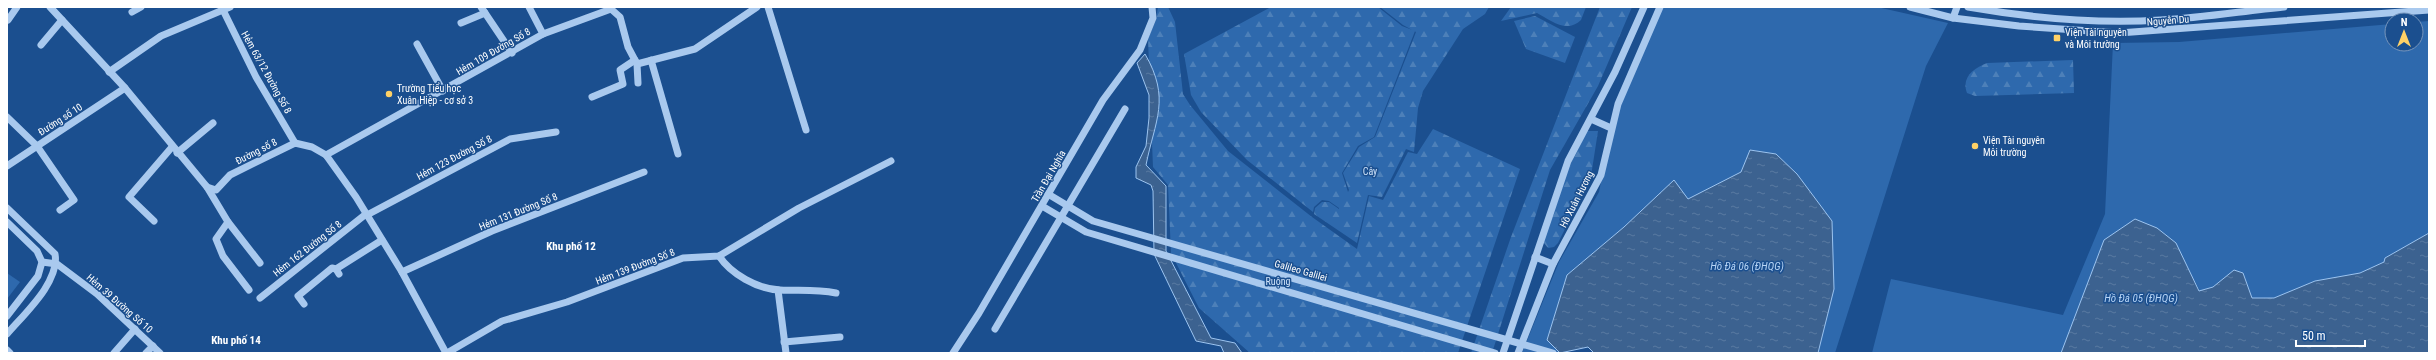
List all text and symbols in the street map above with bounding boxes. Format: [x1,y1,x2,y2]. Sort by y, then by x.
north arrow [2384,12,2424,52]
street label: Nguyễn Du [2146,13,2190,27]
text: N [2401,16,2408,29]
street label: Hẻm 109 Đường Số 8 [454,25,532,77]
place label: Viện Tài nguyên và Môi trường [2065,27,2127,50]
street label: Hẻm 63/12 Đường Số 8 [239,29,295,115]
marker: Viện Tài nguyên và Môi trường [2052,33,2062,43]
place label: Trường Tiểu học Xuân Hiệp - cơ sở 3 [397,82,473,107]
marker: Trường Tiểu học Xuân Hiệp - cơ sở 3 [384,89,394,99]
street label: Đường số 10 [36,100,84,138]
street label: Hẻm 123 Đường Số 8 [414,132,494,182]
street label: Đường số 8 [233,135,279,167]
place label: Viện Tài nguyên Môi trường [1983,135,2045,158]
marker: Viện Tài nguyên Môi trường [1970,141,1980,151]
street label: Trần Đại Nghĩa [1028,148,1069,205]
park label: Cây [1363,166,1377,177]
street label: Hồ Xuân Hương [1557,169,1595,229]
street label: Hẻm 131 Đường Số 8 [477,190,559,232]
street label: Hẻm 162 Đường Số 8 [270,217,344,278]
district label: Khu phố 12 [546,240,596,253]
street label: Hẻm 139 Đường Số 8 [594,245,676,287]
street label: Galileo Galilei [1273,258,1328,283]
water label: Hồ Đá 06 (ĐHQG) [1710,260,1784,273]
street label: Hẻm 39 Đường Số 10 [84,271,156,335]
park label: Ruộng [1266,276,1291,288]
water label: Hồ Đá 05 (ĐHQG) [2104,292,2178,305]
scale bar [2296,322,2365,348]
text: 50 m [2302,329,2326,343]
district label: Khu phố 14 [211,334,261,347]

